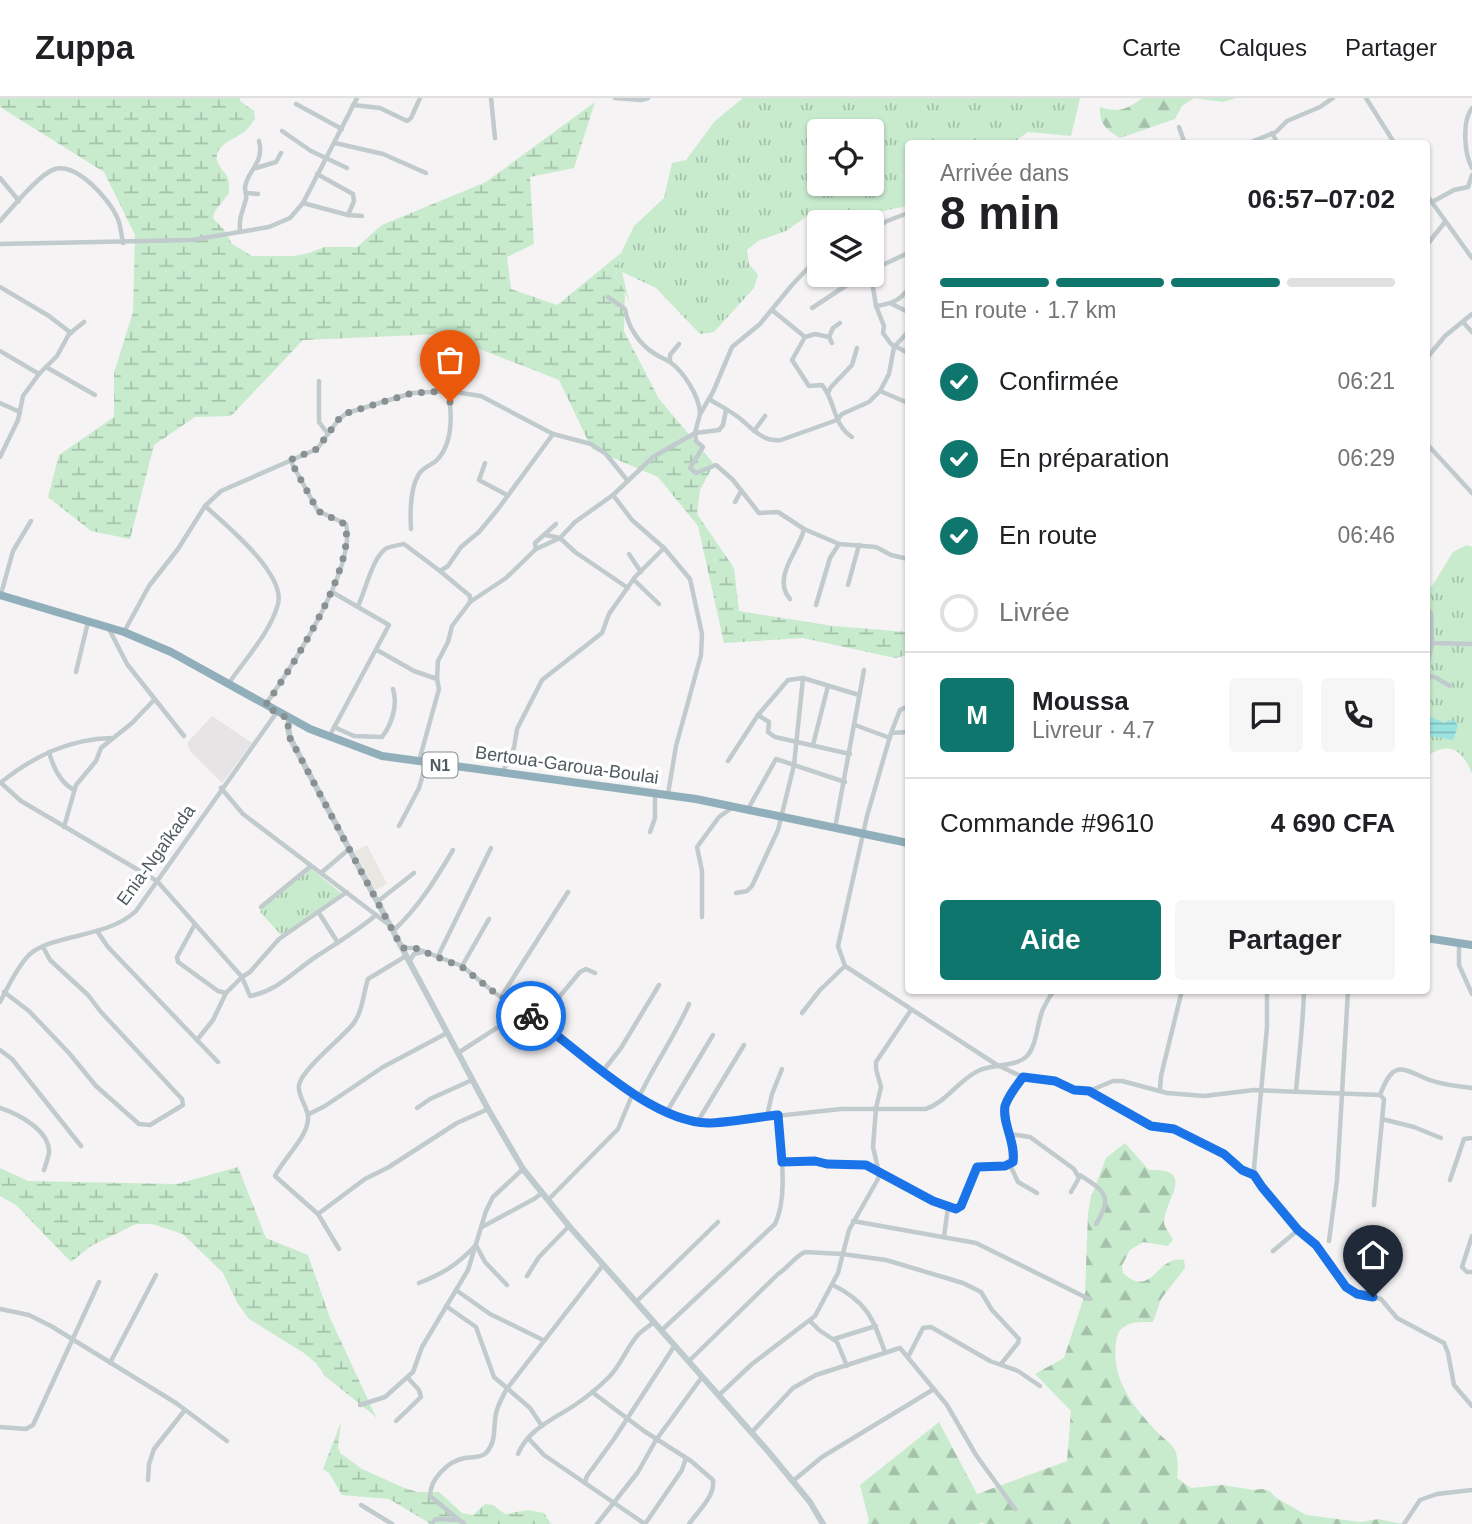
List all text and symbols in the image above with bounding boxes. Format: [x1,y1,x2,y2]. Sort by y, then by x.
text: Zuppa [35,29,134,66]
text: Carte [1122,34,1181,61]
text: Calques [1219,34,1307,61]
text: Partager [1345,34,1437,61]
map controls [807,119,884,287]
button: locate [807,119,884,196]
text: Arrivée dans [940,160,1069,186]
text: 06:57–07:02 [1248,184,1395,214]
text: 8 min [940,187,1060,239]
button: layers [807,210,884,287]
text: En route · 1.7 km [940,297,1116,323]
pin [420,330,480,402]
icon: bag [431,341,469,379]
icon: check [940,363,978,401]
text: Confirmée [999,366,1119,396]
text: 06:21 [1337,368,1395,394]
icon: check [940,440,978,478]
text: En préparation [999,443,1170,473]
text: 06:29 [1337,445,1395,471]
icon: check [940,517,978,555]
text: En route [999,520,1097,550]
text: 06:46 [1337,522,1395,548]
text: Livrée [999,597,1070,627]
button: chat [1229,678,1303,752]
button: phone [1321,678,1395,752]
text: Moussa [1032,686,1129,716]
text: M [966,700,988,730]
text: Livreur · 4.7 [1032,717,1155,743]
street label: Bertoua-Garoua-Boulai [474,742,660,788]
road number: N1 [422,752,458,778]
street label: Enia-Ngaîkada [113,800,200,909]
text: Commande #9610 [940,808,1154,838]
text: 4 690 CFA [1271,808,1395,838]
button: Aide [940,900,1161,980]
button: Partager [1175,900,1395,980]
courier [496,981,566,1051]
icon: bike [512,997,550,1035]
pin [1343,1225,1403,1297]
icon: home [1354,1236,1392,1274]

